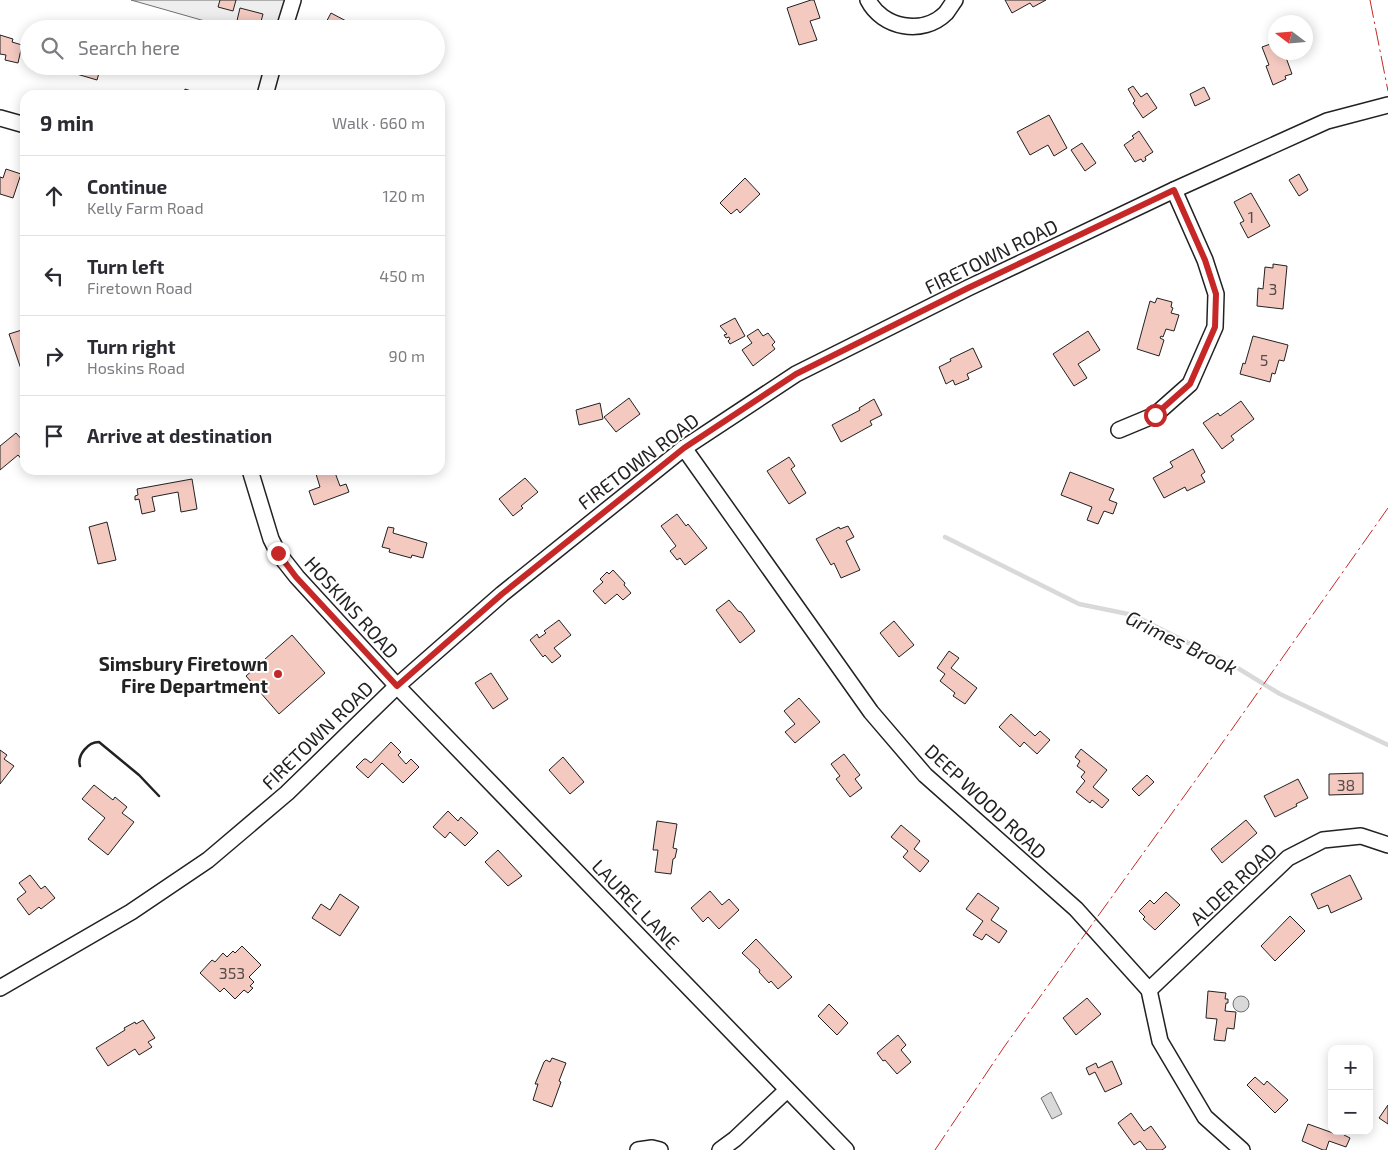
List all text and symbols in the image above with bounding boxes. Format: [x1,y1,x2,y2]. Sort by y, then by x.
north arrow [1268,15,1313,60]
search box [20,20,445,75]
icon: search [38,34,66,62]
text: Search here [78,36,180,59]
text: 9 min [40,110,94,135]
text: Walk · 660 m [332,113,425,132]
text: Continue [87,175,167,198]
icon: ahead [40,182,68,210]
text: 120 m [382,186,425,205]
text: Kelly Farm Road [87,198,204,217]
house number: 1 [1248,207,1254,226]
street label: FIRETOWN ROAD [921,214,1061,298]
text: Turn left [87,255,164,278]
icon: left [40,262,68,290]
text: 450 m [379,266,425,285]
text: Firetown Road [87,278,192,297]
house number: 3 [1269,279,1277,298]
text: Turn right [87,335,175,358]
icon: right [40,342,68,370]
text: 90 m [389,346,425,365]
house number: 5 [1260,350,1268,369]
text: Hoskins Road [87,358,185,377]
route start [1144,404,1167,427]
street label: FIRETOWN ROAD [573,408,703,514]
icon: arrive [40,422,68,450]
text: Arrive at destination [87,424,272,447]
route end [267,542,290,565]
street label: HOSKINS ROAD [300,551,404,663]
water label: Grimes Brook [1122,605,1242,679]
place label: Simsbury Firetown Fire Department [99,652,268,697]
marker: Simsbury Firetown Fire Department [272,668,284,680]
street label: FIRETOWN ROAD [257,676,377,794]
street label: DEEP WOOD ROAD [920,739,1052,863]
house number: 38 [1337,775,1355,794]
street label: ALDER ROAD [1185,838,1281,930]
street label: LAUREL LANE [588,854,684,954]
house number: 353 [219,963,245,982]
map controls [1328,1045,1373,1135]
button: + [1328,1045,1373,1090]
button: − [1328,1090,1373,1135]

